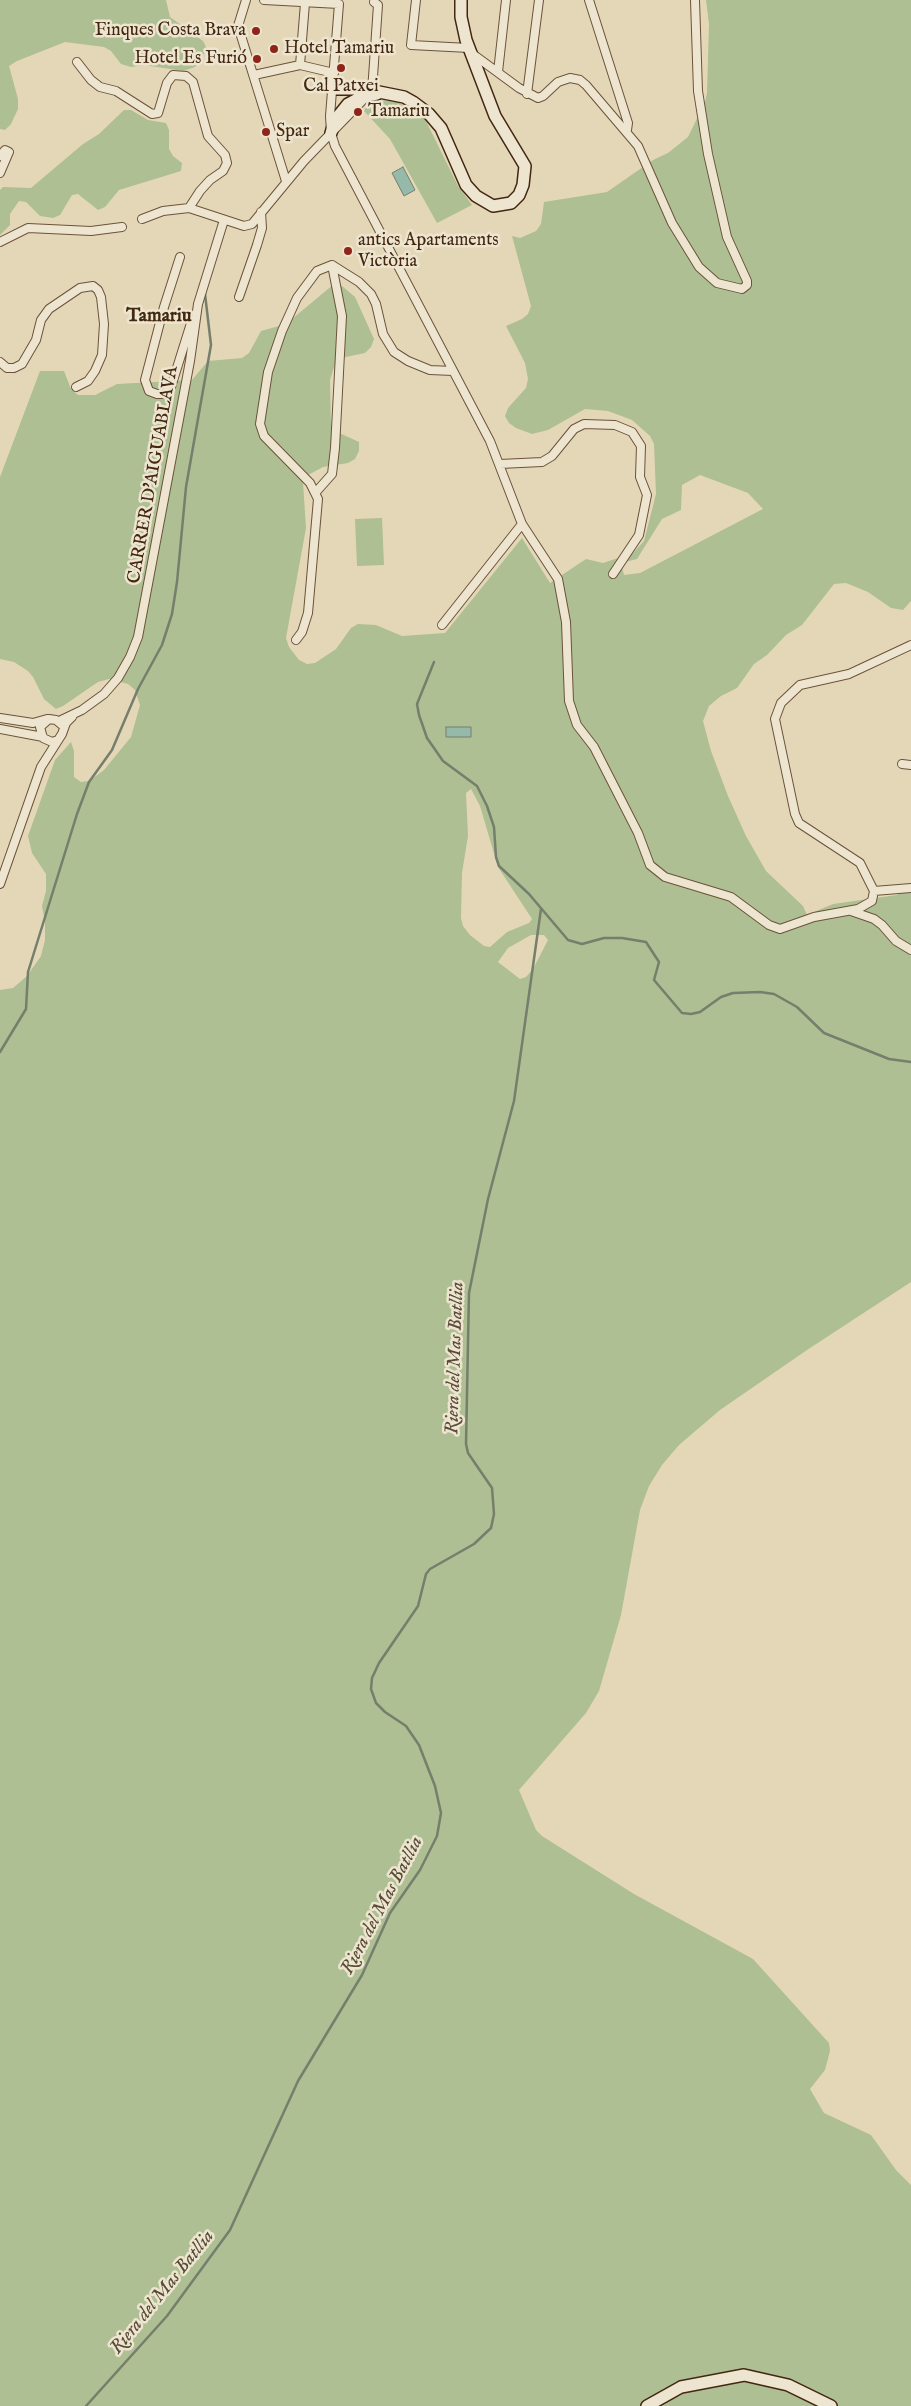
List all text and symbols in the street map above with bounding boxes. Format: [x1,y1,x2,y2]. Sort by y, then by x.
place label: Finques Costa Brava [95,20,246,42]
marker: Finques Costa Brava [250,25,262,37]
place label: Hotel Tamariu [284,38,394,60]
marker: Hotel Tamariu [268,43,280,55]
place label: Hotel Es Furió [134,48,247,70]
marker: Hotel Es Furió [251,53,263,65]
marker: Cal Patxei [335,62,347,74]
place label: Cal Patxei [303,76,379,98]
place label: Tamariu [368,101,430,123]
marker: Tamariu [352,106,364,118]
place label: Spar [276,121,309,143]
marker: Spar [260,126,272,138]
place label: antics Apartaments Victòria [358,230,499,272]
marker: antics Apartaments Victòria [342,245,354,257]
district label: Tamariu [126,306,192,328]
street label: CARRER D'AIGUABLAVA [124,365,184,585]
water label: Riera del Mas Batllia [442,1281,470,1435]
water label: Riera del Mas Batllia [337,1833,429,1979]
water label: Riera del Mas Batllia [106,2226,220,2360]

